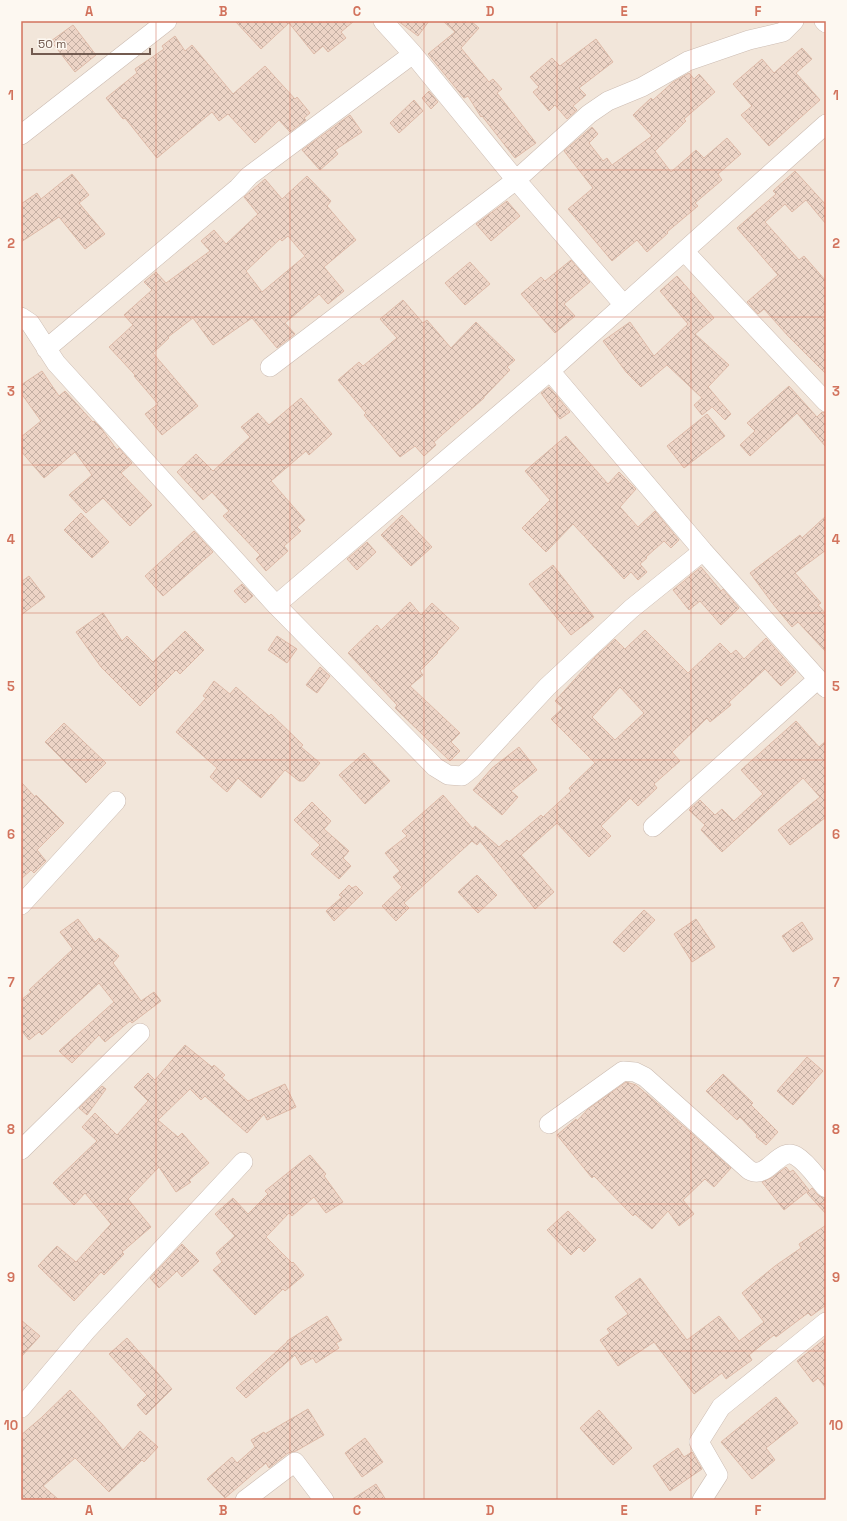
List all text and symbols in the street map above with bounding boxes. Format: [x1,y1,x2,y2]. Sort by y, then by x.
text: A [85,3,94,20]
text: B [219,3,228,20]
text: C [353,3,361,20]
text: D [486,3,495,20]
text: E [620,3,628,20]
text: F [755,3,762,20]
scale bar [32,30,150,56]
text: 50 m [38,36,66,52]
text: 1 [8,87,14,104]
text: 1 [833,87,839,104]
text: 2 [7,235,15,252]
text: 2 [832,235,840,252]
text: 3 [7,383,15,400]
text: 3 [832,383,840,400]
text: 4 [7,531,15,548]
text: 4 [832,531,840,548]
text: 5 [7,678,15,695]
text: 5 [832,678,840,695]
text: 6 [7,826,15,843]
text: 6 [832,826,840,843]
text: 7 [7,974,15,991]
text: 7 [832,974,840,991]
text: 8 [7,1121,15,1138]
text: 8 [832,1121,840,1138]
text: 9 [7,1269,15,1286]
text: 9 [832,1269,840,1286]
text: 10 [4,1417,18,1434]
text: 10 [829,1417,843,1434]
text: A [85,1502,94,1519]
text: B [219,1502,228,1519]
text: C [353,1502,361,1519]
text: D [486,1502,495,1519]
text: E [620,1502,628,1519]
text: F [755,1502,762,1519]

